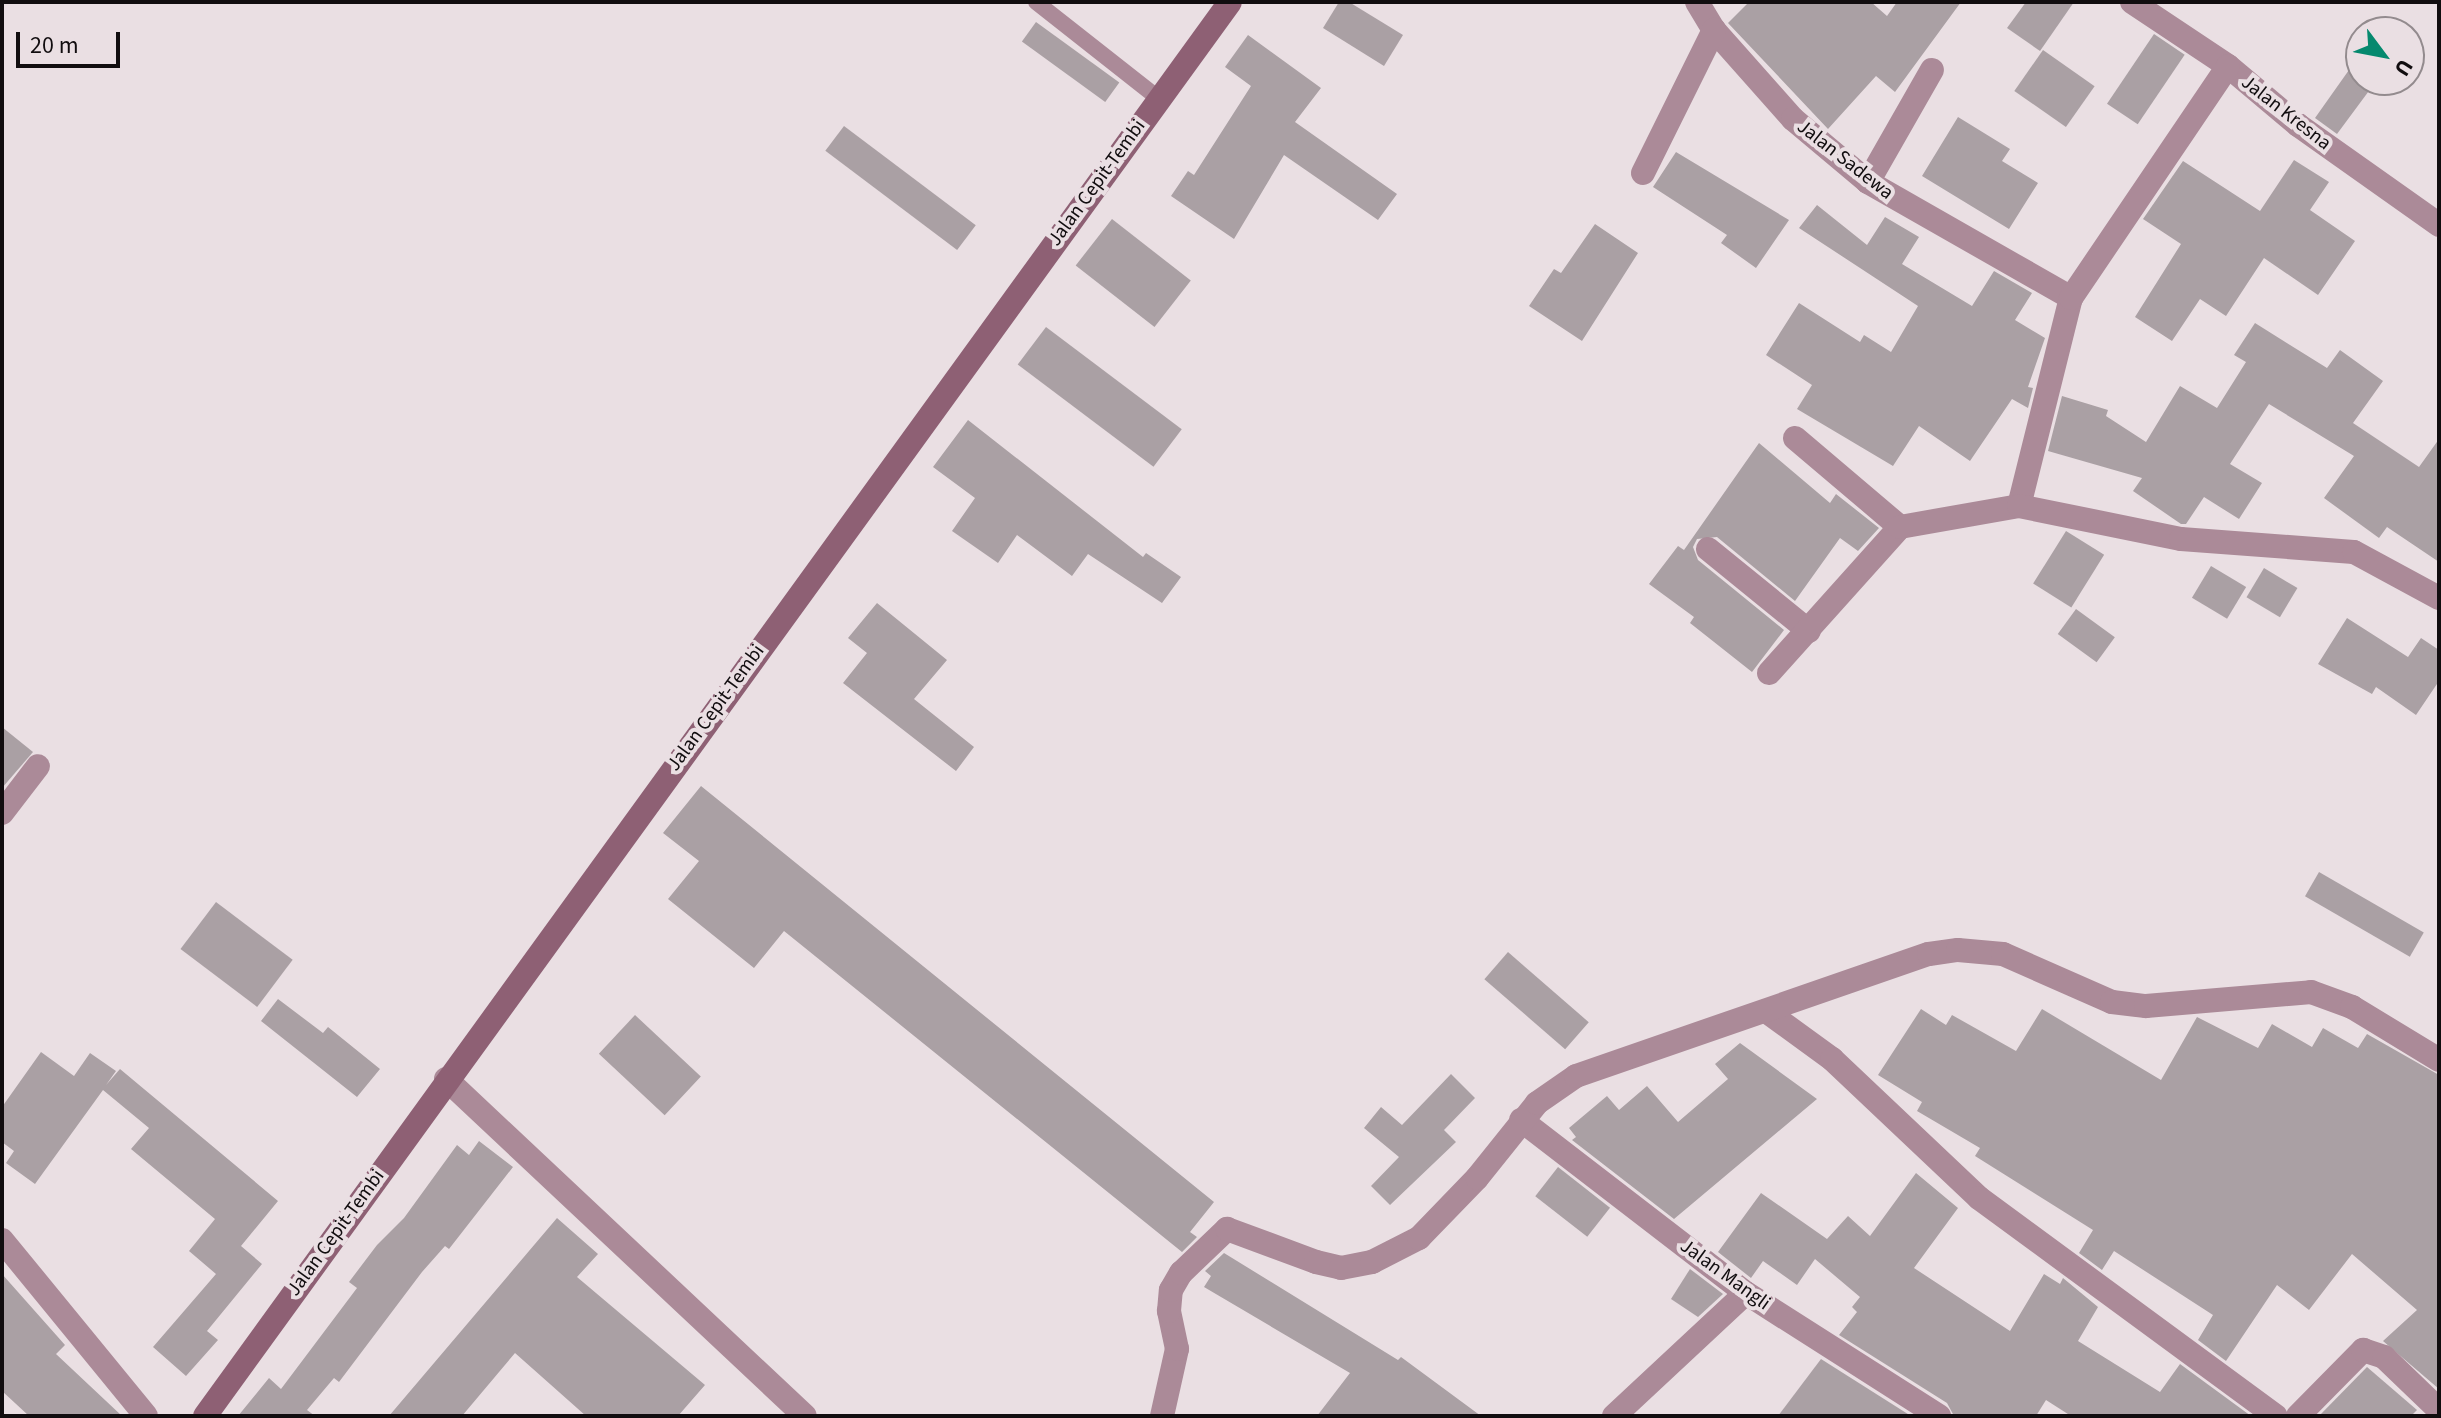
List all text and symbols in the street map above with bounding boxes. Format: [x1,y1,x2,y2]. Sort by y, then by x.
scale bar [20,16,124,66]
north arrow [2345,16,2425,96]
text: 20 m [30,28,79,63]
text: U [2386,53,2421,82]
street label: Jalan Kresna [2236,70,2336,156]
street label: Jalan Cepit-Tembi [1043,115,1151,251]
street label: Jalan Sadewa [1792,115,1898,205]
street label: Jalan Cepit-Tembi [662,640,770,776]
street label: Jalan Cepit-Tembi [282,1165,390,1301]
street label: Jalan Mangli [1675,1234,1775,1316]

